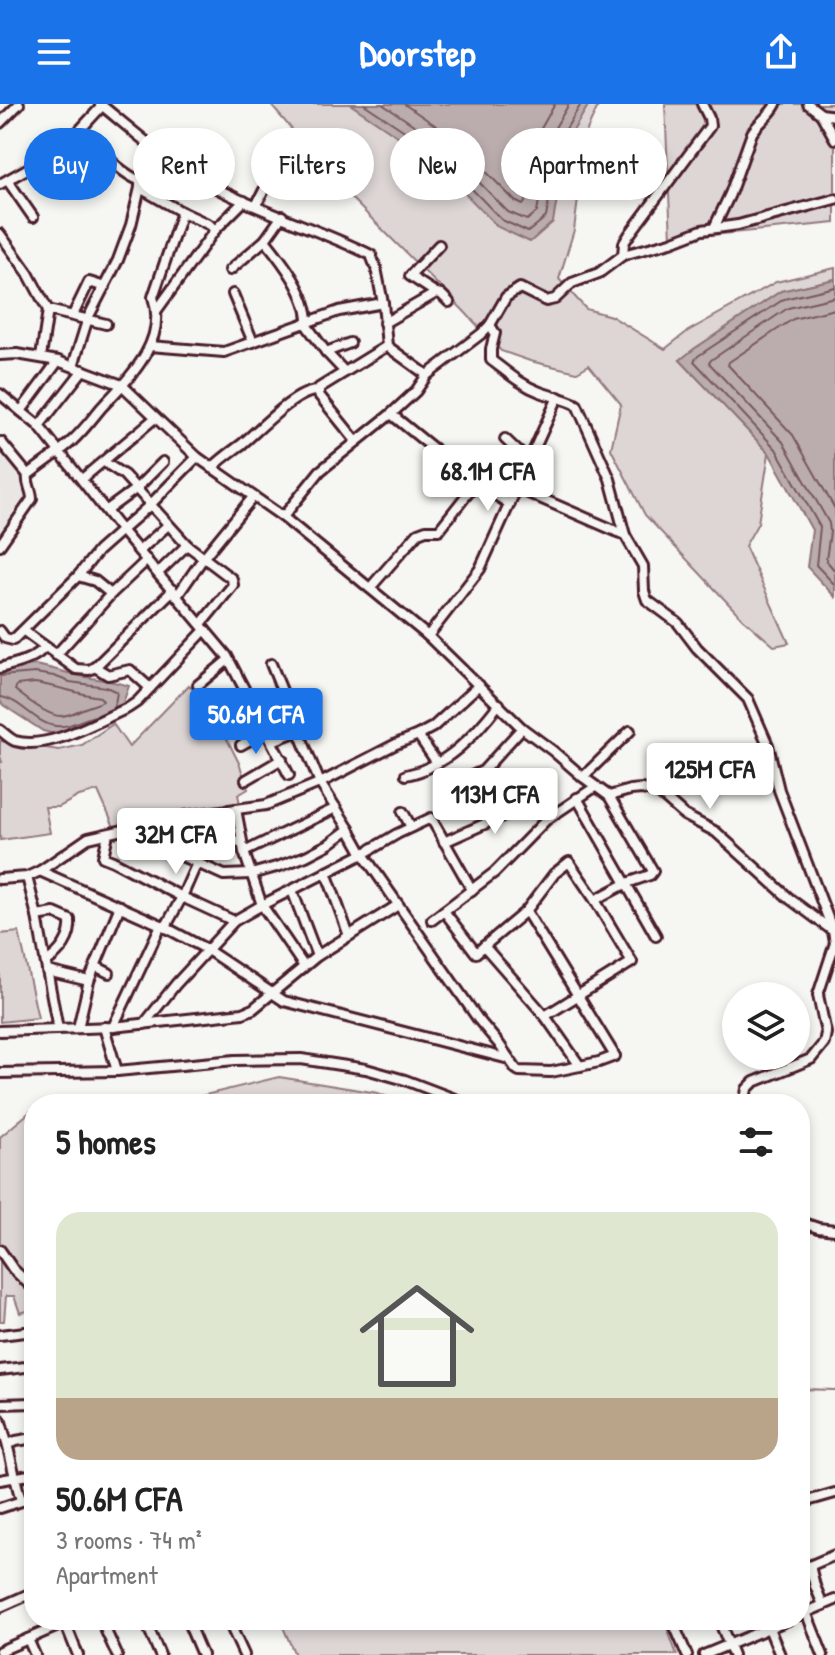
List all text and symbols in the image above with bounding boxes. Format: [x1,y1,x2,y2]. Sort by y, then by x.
text: Doorstep [360,28,475,77]
icon: menu [32,30,76,74]
icon: share [759,30,803,74]
chip: Buy [24,128,117,200]
chip: Rent [133,128,235,200]
chip: Filters [251,128,374,200]
chip: New [390,128,485,200]
chip: Apartment [501,128,667,200]
pin: 68.1M CFA [396,445,580,513]
text: 68.1M CFA [441,453,535,488]
pin: 50.6M CFA [164,688,348,756]
text: 50.6M CFA [208,696,304,731]
pin: 125M CFA [627,743,793,811]
text: 125M CFA [665,751,755,786]
pin: 113M CFA [412,768,578,836]
text: 113M CFA [451,776,539,811]
pin: 32M CFA [102,808,250,876]
text: 32M CFA [135,816,217,851]
map controls [722,982,810,1070]
button: layers [722,982,810,1070]
text: 5 homes [56,1119,156,1165]
icon: filters [734,1120,778,1164]
icon: home [345,1264,489,1408]
text: 50.6M CFA [56,1476,182,1522]
text: 3 rooms · 74 m² [56,1522,202,1557]
text: Apartment [56,1557,158,1592]

